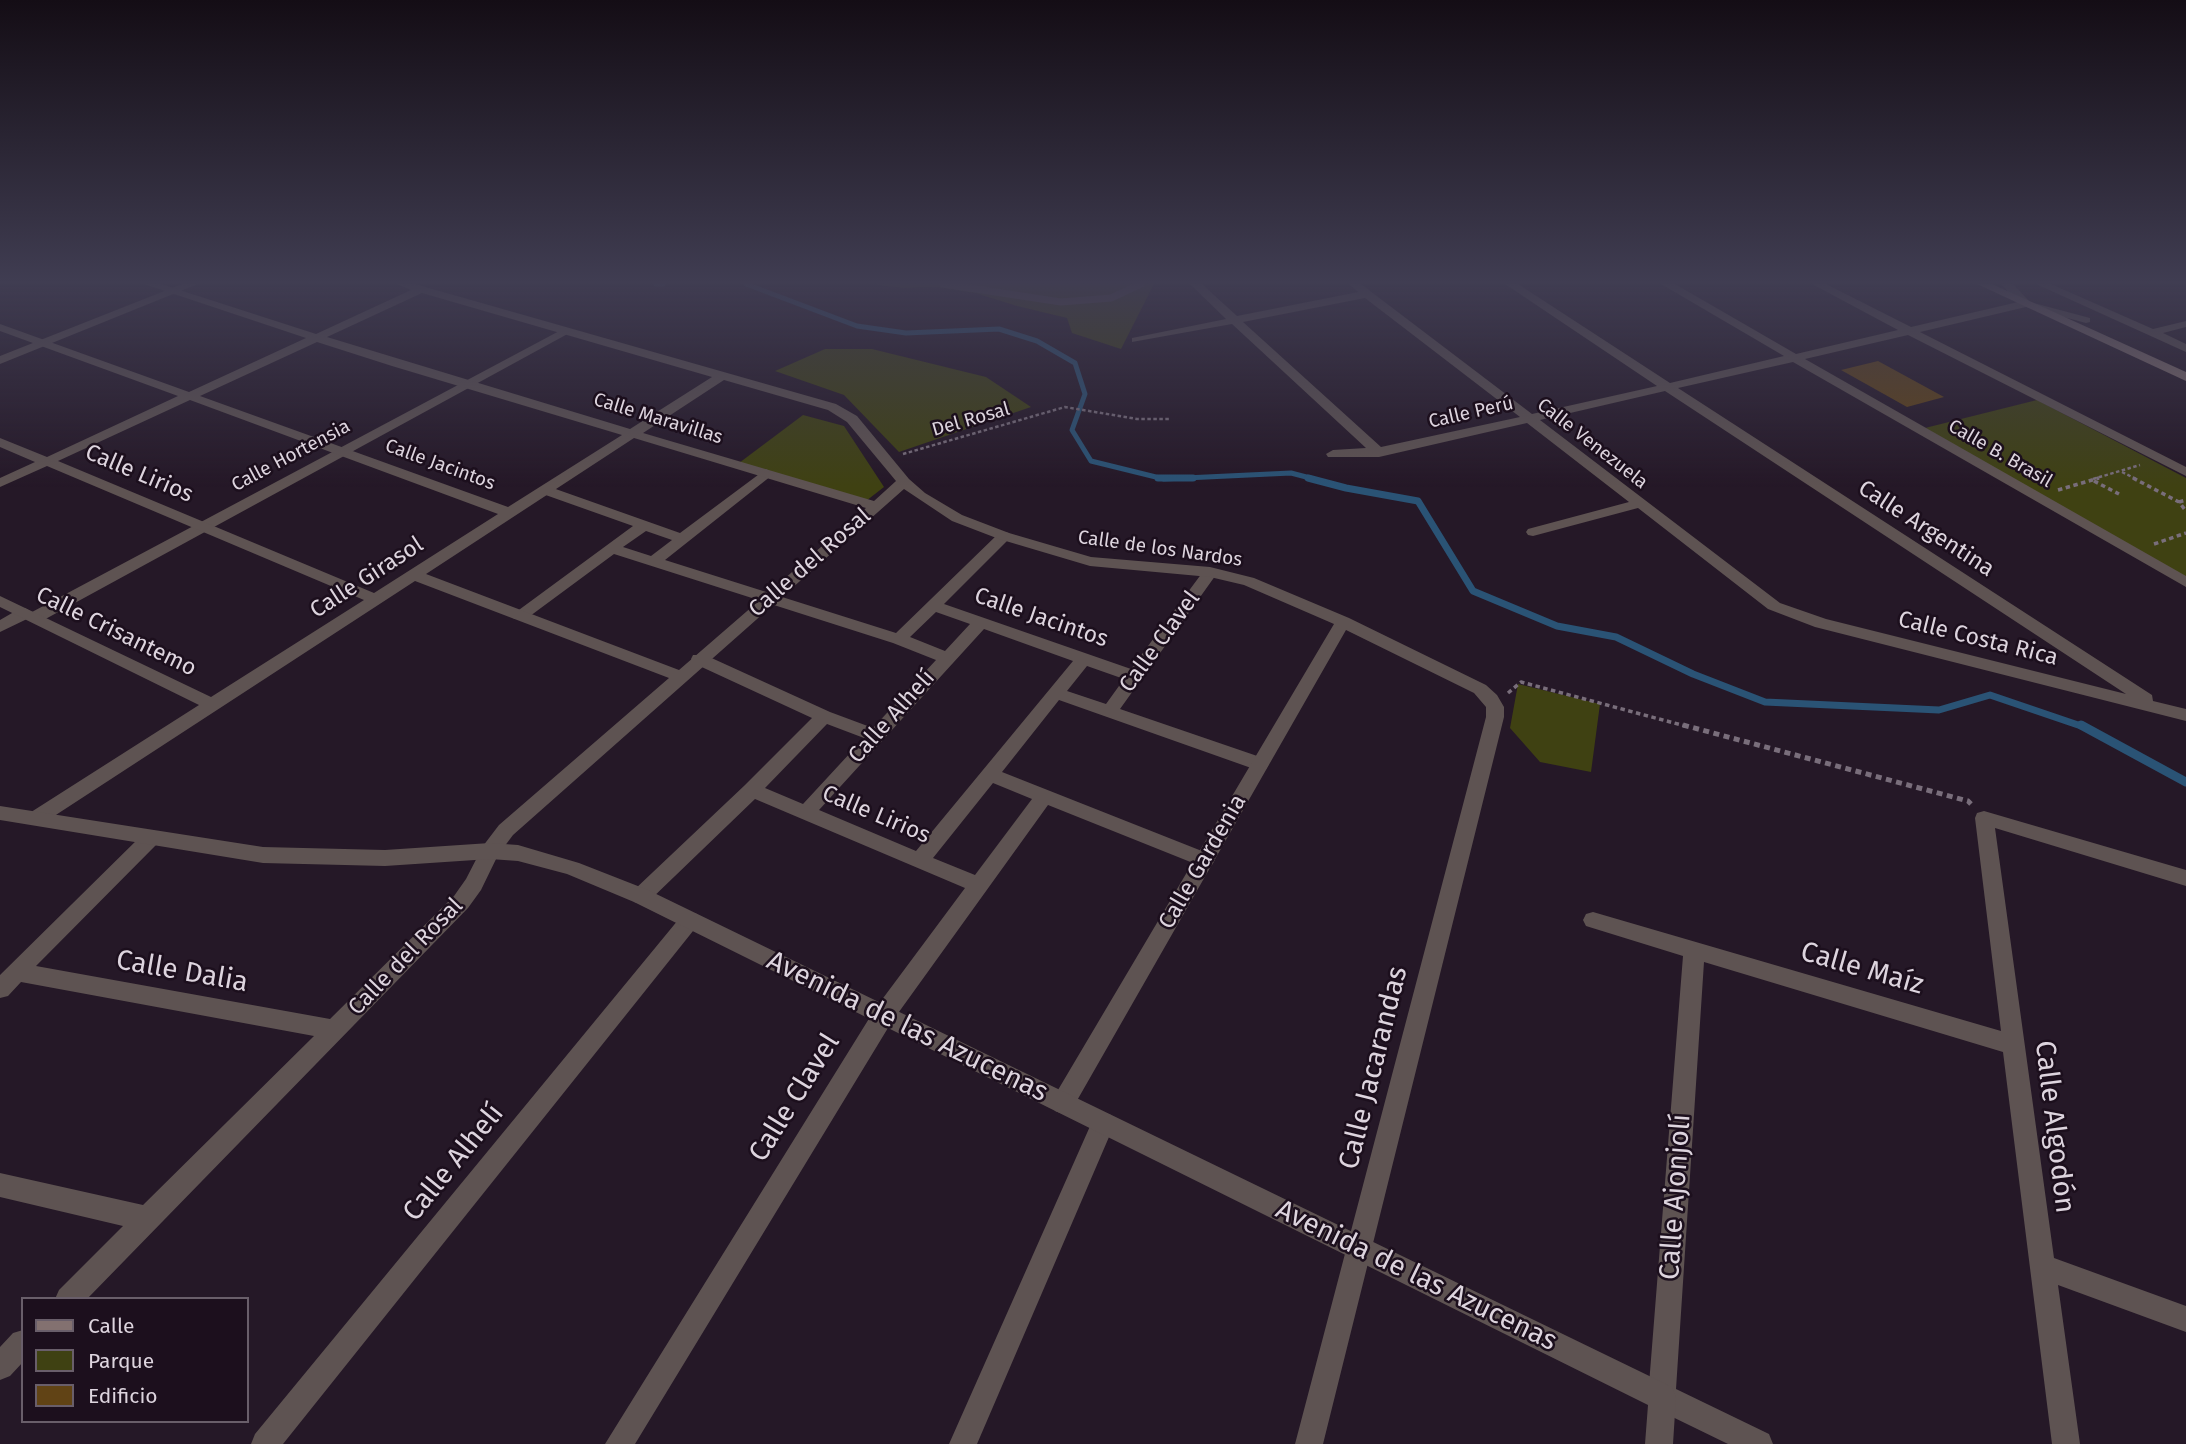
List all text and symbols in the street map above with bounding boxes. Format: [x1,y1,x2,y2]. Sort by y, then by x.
street label: Calle Maravillas [591,389,725,449]
street label: Calle Perú [1426,392,1516,434]
street label: Calle Venezuela [1532,394,1652,494]
street label: Del Rosal [929,398,1013,442]
street label: Calle Hortensia [228,415,354,497]
street label: Calle B. Brasil [1944,415,2056,493]
street label: Calle Jacintos [382,435,498,495]
street label: Calle Lirios [81,439,197,509]
street label: Calle Argentina [1853,475,1999,583]
street label: Calle del Rosal [743,503,877,623]
street label: Calle de los Nardos [1076,526,1244,572]
street label: Calle Girasol [305,531,429,625]
street label: Calle Crisantemo [31,581,201,683]
street label: Calle Jacintos [971,582,1111,654]
street label: Calle Clavel [1114,586,1206,698]
street label: Calle Costa Rica [1895,606,2061,672]
street label: Calle Alhelí [843,665,941,769]
street label: Calle Lirios [818,780,934,850]
street label: Calle Gardenia [1153,790,1253,934]
street label: Calle del Rosal [343,893,469,1021]
street label: Calle Maíz [1797,935,1927,1003]
street label: Calle Dalia [113,944,251,1000]
street label: Avenida de las Azucenas [761,944,1053,1110]
street label: Calle Jacarandas [1333,963,1415,1173]
street label: Calle Clavel [742,1028,848,1168]
street label: Calle Algodón [2027,1039,2081,1215]
street label: Calle Alhelí [396,1098,512,1228]
street label: Calle Ajonjolí [1653,1113,1699,1281]
street label: Avenida de las Azucenas [1270,1193,1562,1359]
legend [21,1297,248,1423]
text: Calle [88,1313,134,1339]
text: Parque [88,1348,154,1374]
text: Edificio [88,1383,158,1409]

